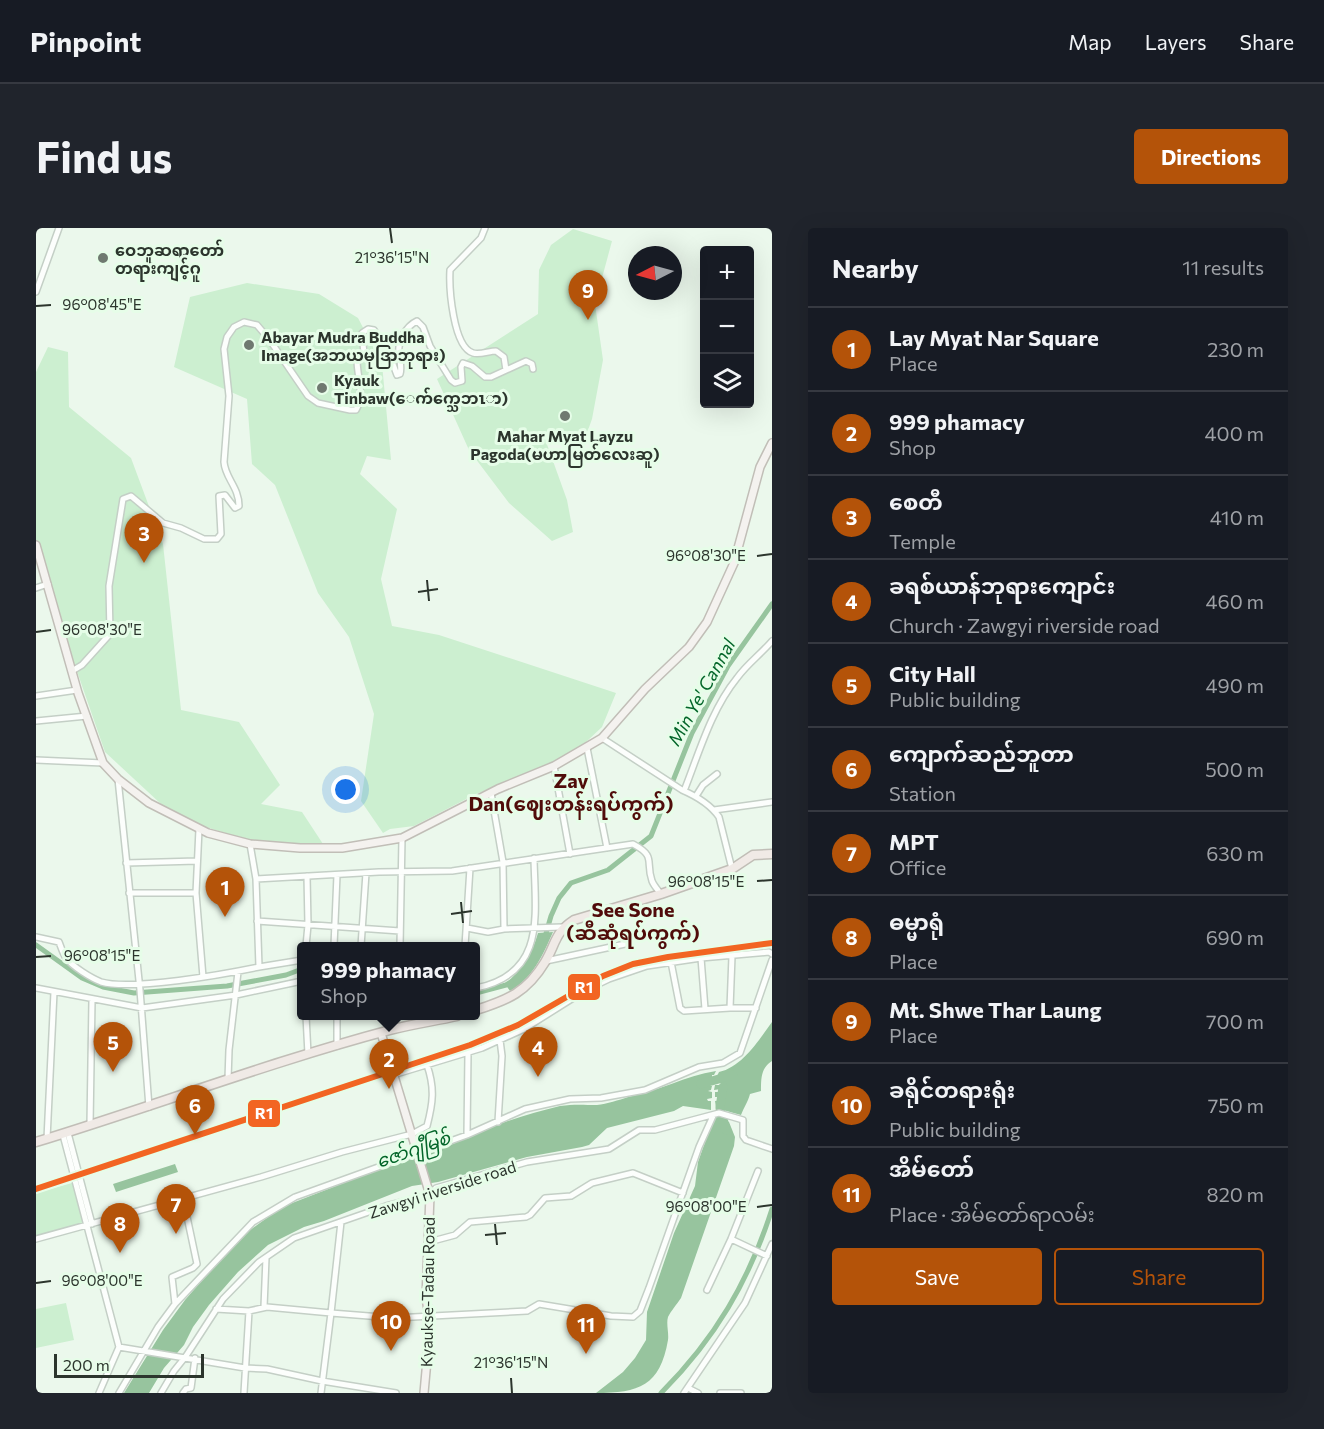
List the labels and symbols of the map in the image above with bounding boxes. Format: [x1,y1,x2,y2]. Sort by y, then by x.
place label: ဝေဘူဆရာတော် တရားကျင့်ဂူ [115,239,224,282]
north arrow [628,246,682,300]
text: 21°36'15"N [355,248,429,266]
marker: ဝေဘူဆရာတော် တရားကျင့်ဂူ [96,251,110,265]
pin: 9 [568,270,608,320]
text: 96°08'45"E [62,295,142,313]
place label: Abayar Mudra Buddha Image(အဘယမုဒြာဘုရား) [261,327,446,369]
marker: Abayar Mudra Buddha Image(အဘယမုဒြာဘုရား) [242,338,256,352]
place label: Kyauk Tinbaw(ေက်က္သေဘၤာ) [334,370,508,412]
marker: Kyauk Tinbaw(ေက်က္သေဘၤာ) [315,381,329,395]
marker: Mahar Myat Layzu Pagoda(မဟာမြတ်လေးဆူ) [558,409,572,423]
place label: Mahar Myat Layzu Pagoda(မဟာမြတ်လေးဆူ) [470,426,660,468]
pin: 3 [124,514,164,563]
text: 96°08'30"E [666,546,746,564]
text: 96°08'30"E [62,620,142,638]
water label: Min Ye' Cannal [663,634,740,749]
district label: Zay Dan(ဈေးတန်းရပ်ကွက်) [468,768,674,820]
your location [331,775,360,804]
pin: 1 [206,868,244,917]
text: 96°08'15"E [668,872,744,890]
district label: See Sone (ဆီဆုံရပ်ကွက်) [566,897,700,949]
text: 96°08'15"E [64,946,140,964]
line badge: R1 [567,973,601,1001]
text: R1 [575,977,593,996]
pin: 5 [94,1022,133,1072]
pin: 4 [518,1028,558,1077]
pin: 2 [370,1040,408,1089]
pin: 6 [176,1086,214,1135]
line badge: R1 [247,1099,281,1128]
text: R1 [255,1103,273,1122]
water label: ဇော်ဂျီမြစ် [373,1125,456,1177]
street label: Zawgyi riverside road [366,1156,518,1222]
pin: 7 [156,1184,196,1234]
text: 96°08'00"E [665,1197,747,1215]
pin: 8 [100,1204,140,1253]
street label: Kyaukse-Tadau Road [416,1217,438,1367]
text: 96°08'00"E [61,1271,143,1289]
pin: 10 [372,1302,410,1351]
pin: 11 [566,1304,606,1354]
scale bar [54,1351,204,1378]
text: 21°36'15"N [474,1353,548,1371]

